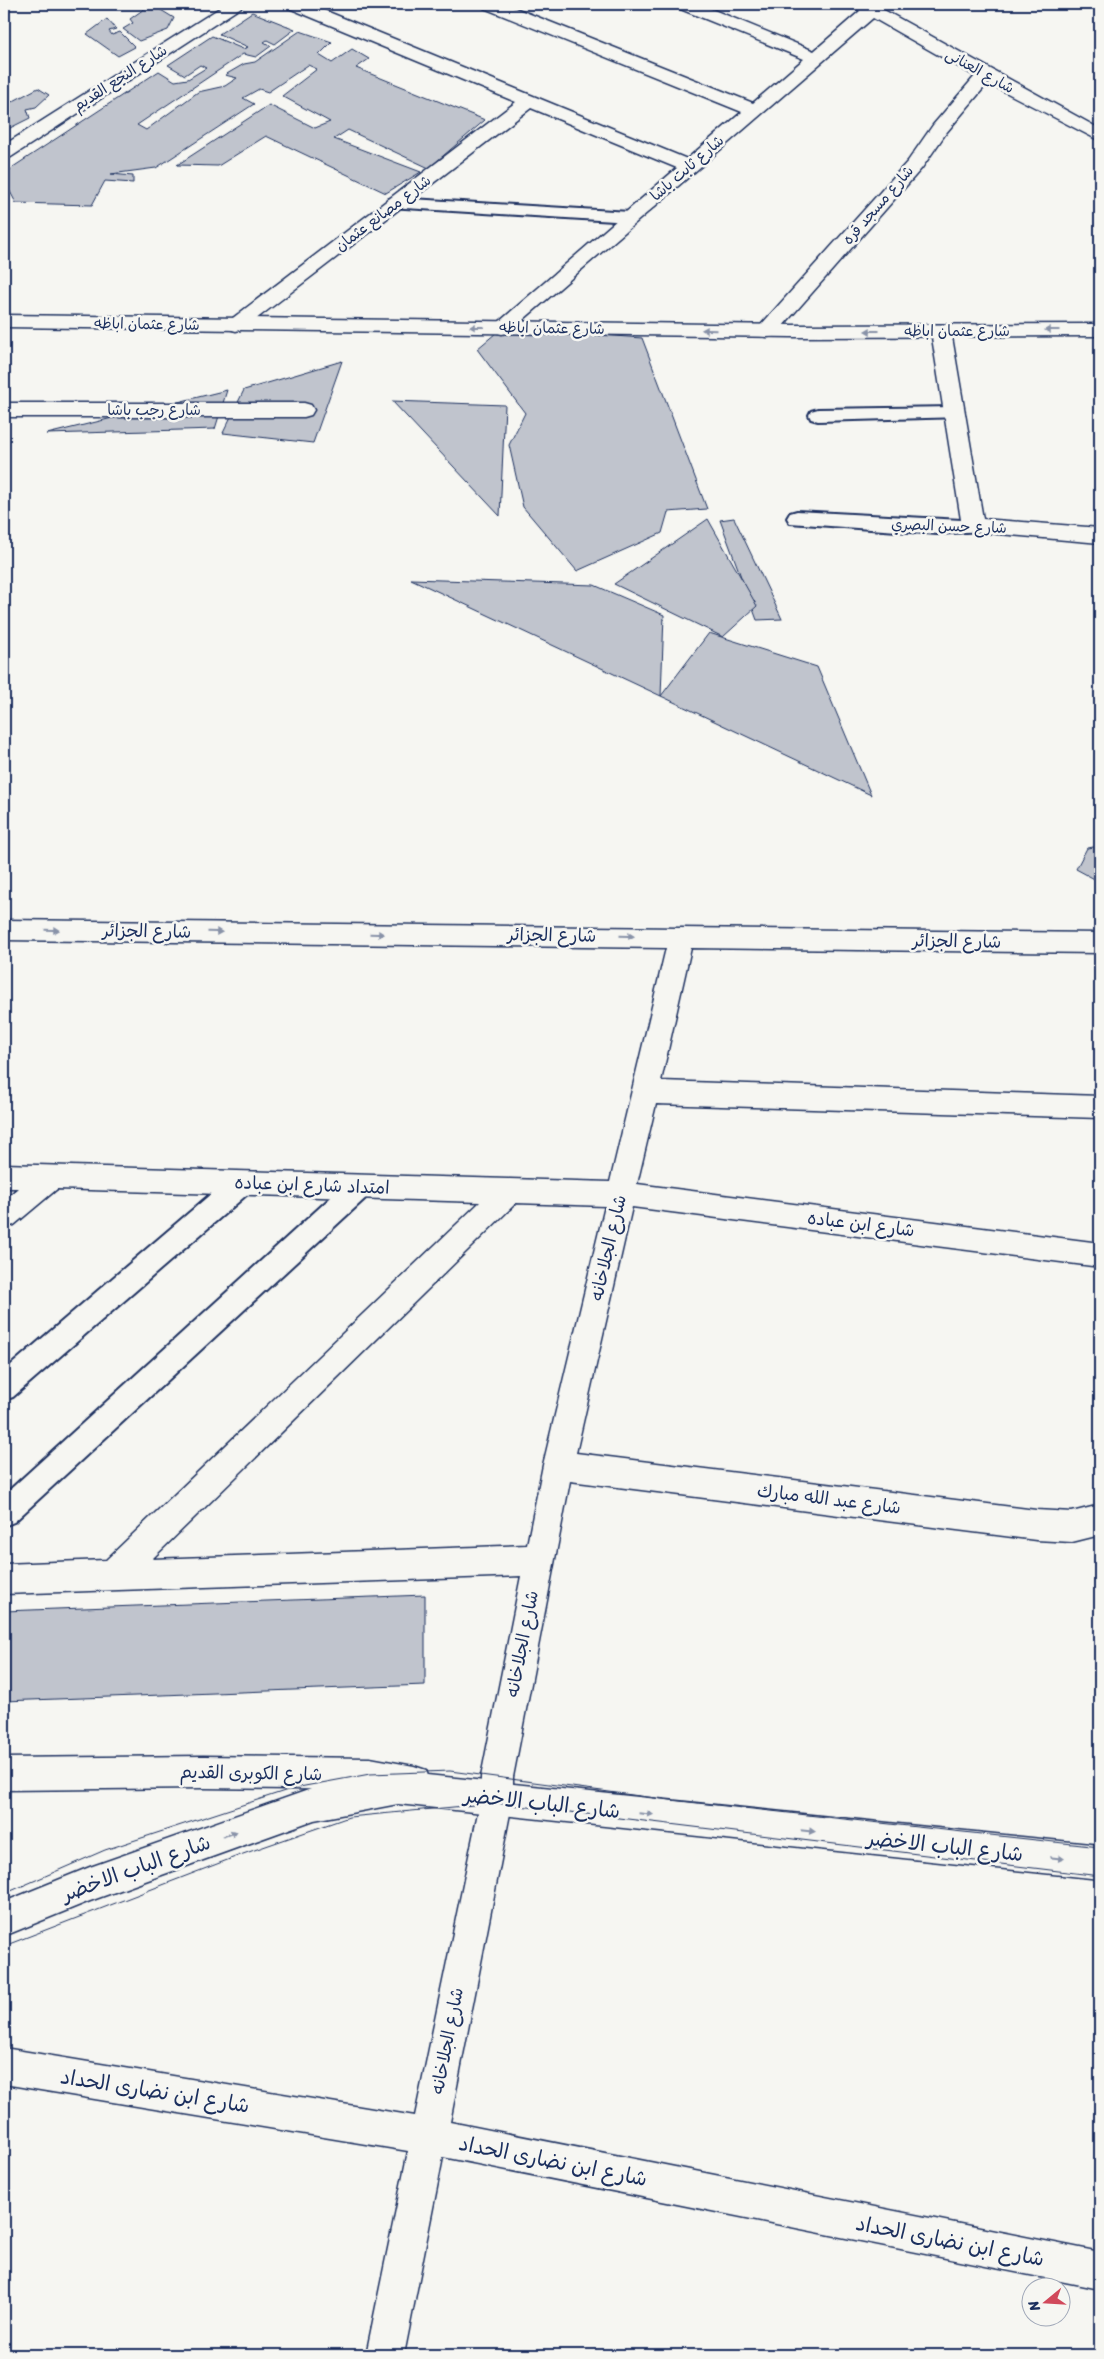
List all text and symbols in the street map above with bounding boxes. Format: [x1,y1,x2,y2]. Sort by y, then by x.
street label: شارع النجع القديم [67,38,173,118]
street label: شارع العنانى [941,41,1019,101]
street label: شارع ثابت باشا [644,128,730,208]
street label: شارع مسجد قره [836,159,920,251]
street label: شارع مصانع عثمان [329,168,437,258]
street label: شارع عثمان اباظه [94,310,200,338]
street label: شارع عثمان اباظه [499,314,605,342]
street label: شارع عثمان اباظه [904,318,1010,344]
one-way arrow [468,323,484,331]
one-way arrow [701,326,717,334]
one-way arrow [1043,326,1059,334]
one-way arrow [863,327,879,335]
street label: شارع رجب باشا [107,397,201,423]
street label: شارع حسن البصري [891,511,1007,541]
street label: شارع الجزائر [100,914,192,948]
street label: شارع الجزائر [505,918,597,952]
street label: شارع الجزائر [910,924,1002,958]
one-way arrow [45,926,61,934]
one-way arrow [207,928,223,936]
one-way arrow [370,930,386,938]
one-way arrow [620,932,636,940]
street label: امتداد شارع ابن عباده [234,1166,390,1204]
street label: شارع الجلاخانه [580,1192,636,1304]
street label: شارع ابن عباده [806,1202,916,1246]
street label: شارع عبد الله مبارك [755,1474,903,1524]
street label: شارع الجلاخانه [496,1588,548,1700]
street label: شارع الكوبرى القديم [179,1756,323,1790]
street label: شارع الباب الاخضر [460,1776,622,1830]
one-way arrow [639,1810,655,1818]
street label: شارع الباب الاخضر [863,1819,1025,1873]
street label: شارع الباب الاخضر [54,1823,216,1913]
one-way arrow [800,1827,816,1835]
one-way arrow [222,1830,237,1837]
one-way arrow [1049,1854,1065,1862]
street label: شارع الجلاخانه [421,1985,473,2097]
street label: شارع ابن نضارى الحداد [58,2057,252,2125]
street label: شارع ابن نضارى الحداد [455,2124,651,2198]
street label: شارع ابن نضارى الحداد [852,2204,1048,2278]
north arrow [1022,2276,1072,2326]
text: N [1021,2297,1048,2315]

